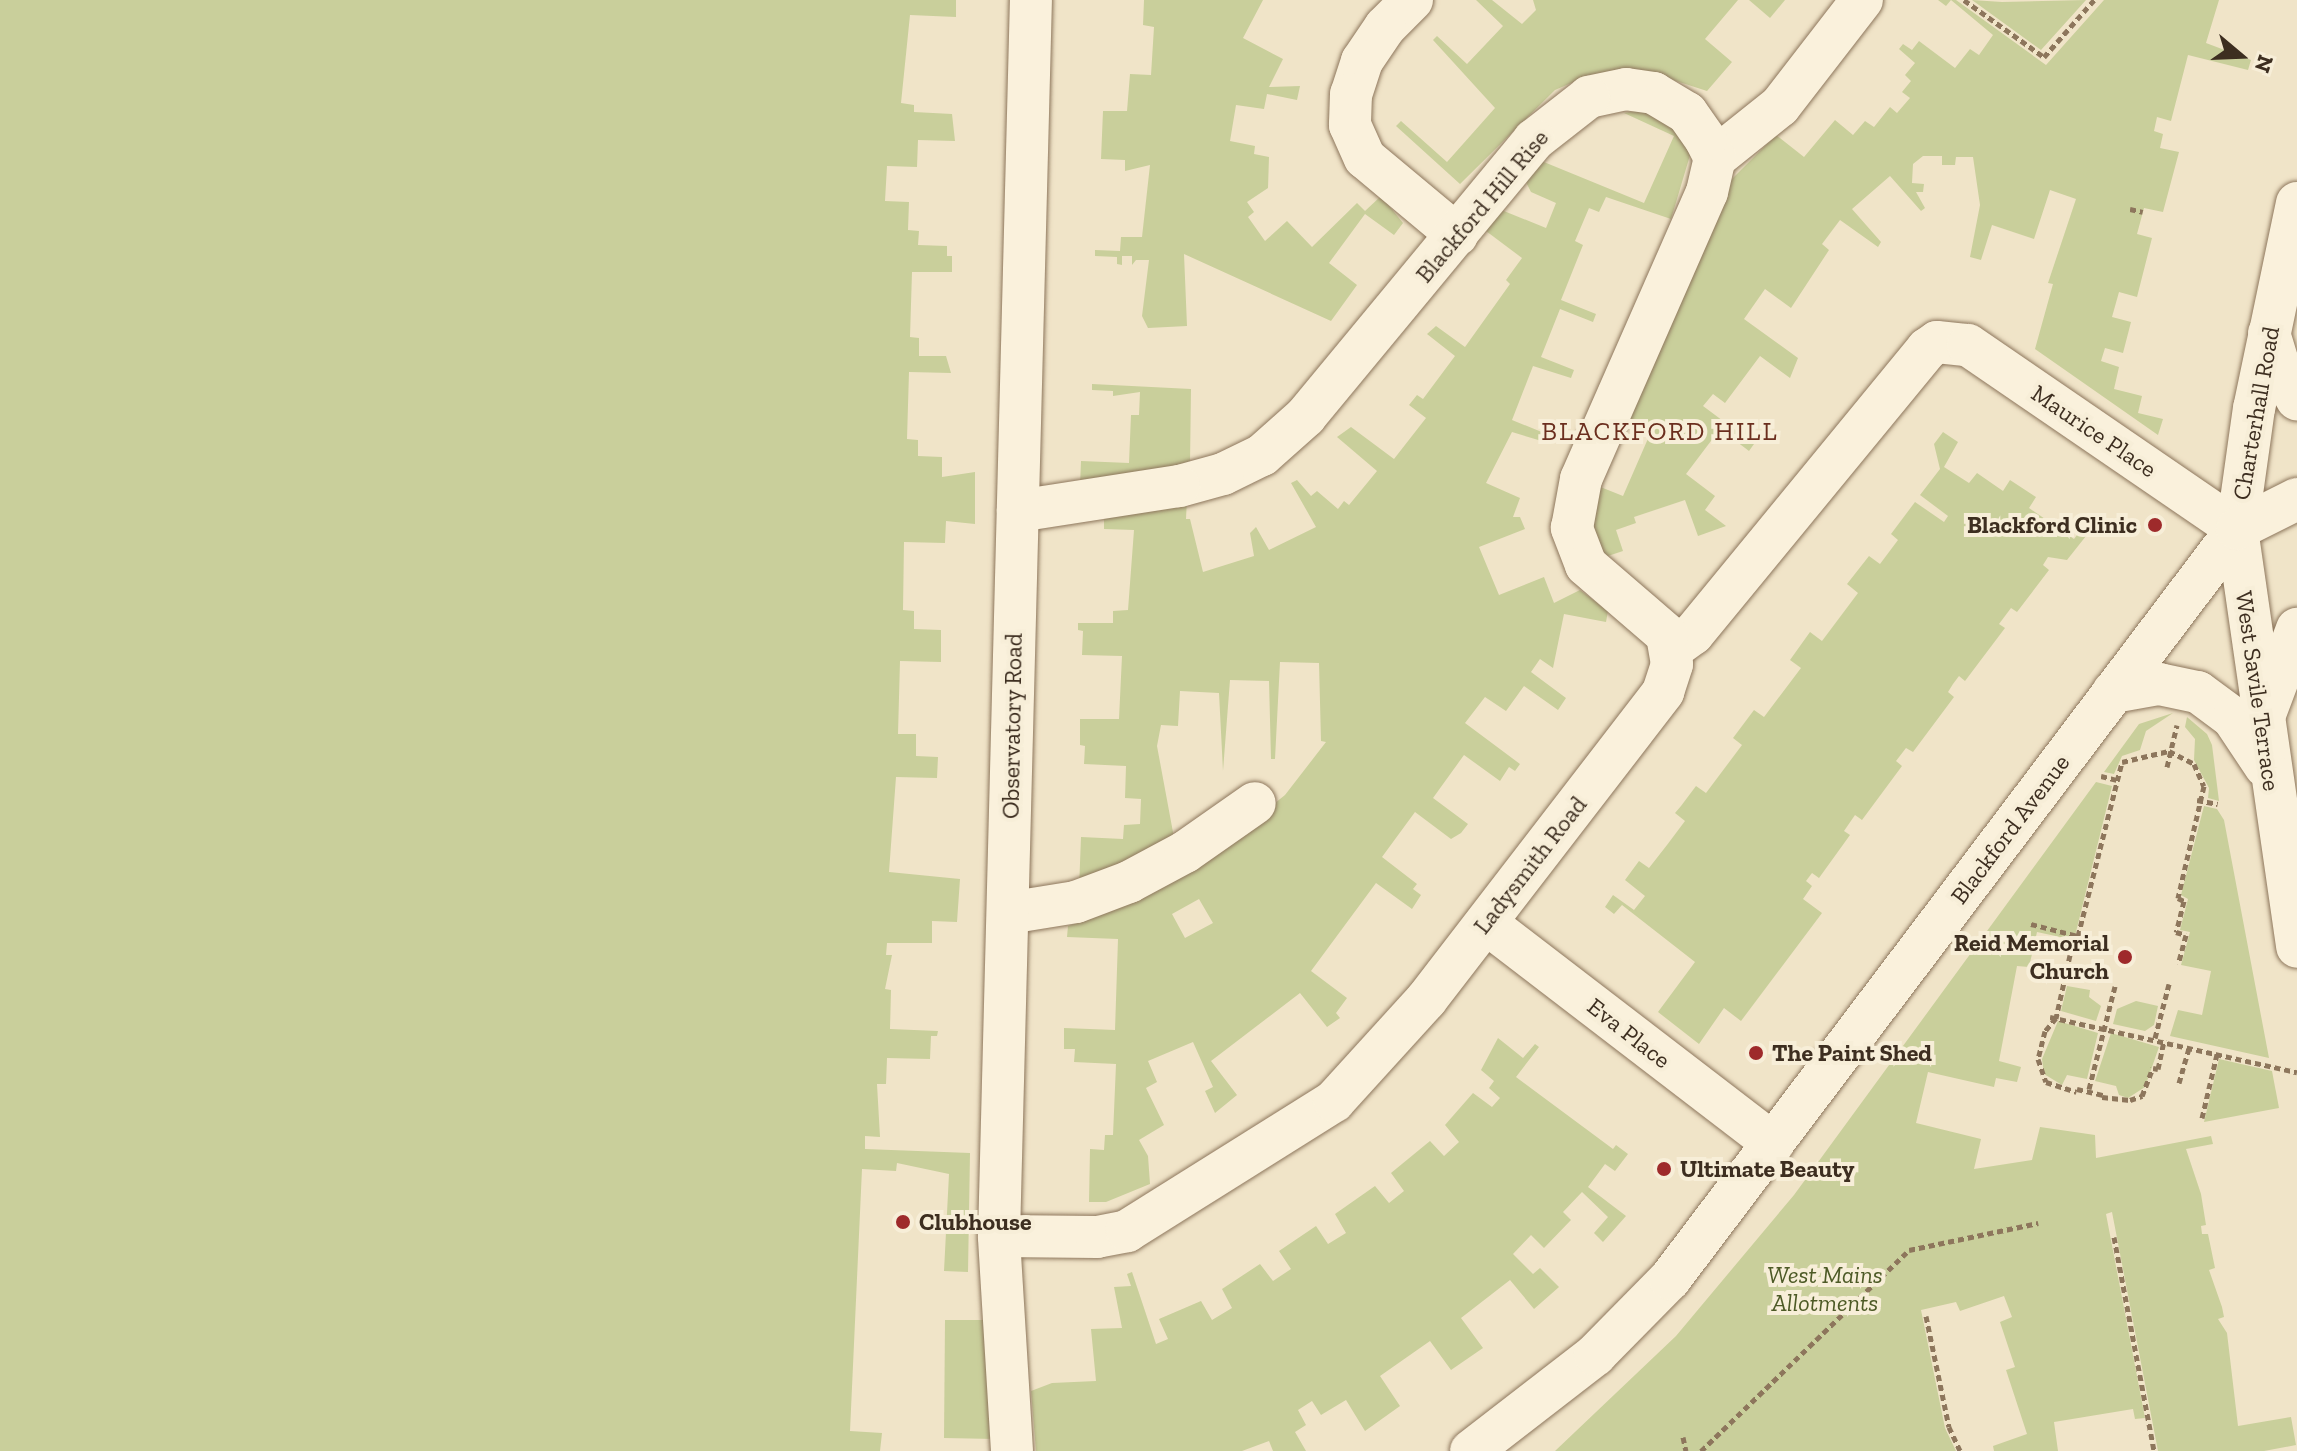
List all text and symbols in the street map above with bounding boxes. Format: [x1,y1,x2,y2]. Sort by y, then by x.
north arrow [2201,16,2281,96]
text: N [2249,52,2280,76]
street label: Blackford Hill Rise [1410,124,1554,288]
street label: Charterhall Road [2227,324,2285,502]
street label: Maurice Place [2026,379,2162,483]
district label: BLACKFORD HILL [1541,416,1779,448]
place label: Blackford Clinic [1967,511,2137,539]
marker: Blackford Clinic [2144,514,2166,536]
street label: West Savile Terrace [2230,589,2286,793]
street label: Observatory Road [996,633,1028,819]
street label: Blackford Avenue [1944,748,2076,910]
street label: Ladysmith Road [1467,790,1593,940]
place label: Reid Memorial Church [1954,929,2109,985]
marker: Reid Memorial Church [2116,948,2134,966]
street label: Eva Place [1582,992,1676,1074]
place label: The Paint Shed [1772,1039,1932,1067]
marker: The Paint Shed [1747,1044,1765,1062]
place label: Ultimate Beauty [1680,1155,1854,1183]
marker: Ultimate Beauty [1655,1160,1673,1178]
place label: Clubhouse [919,1208,1032,1236]
marker: Clubhouse [894,1213,912,1231]
park label: West Mains Allotments [1767,1261,1883,1317]

